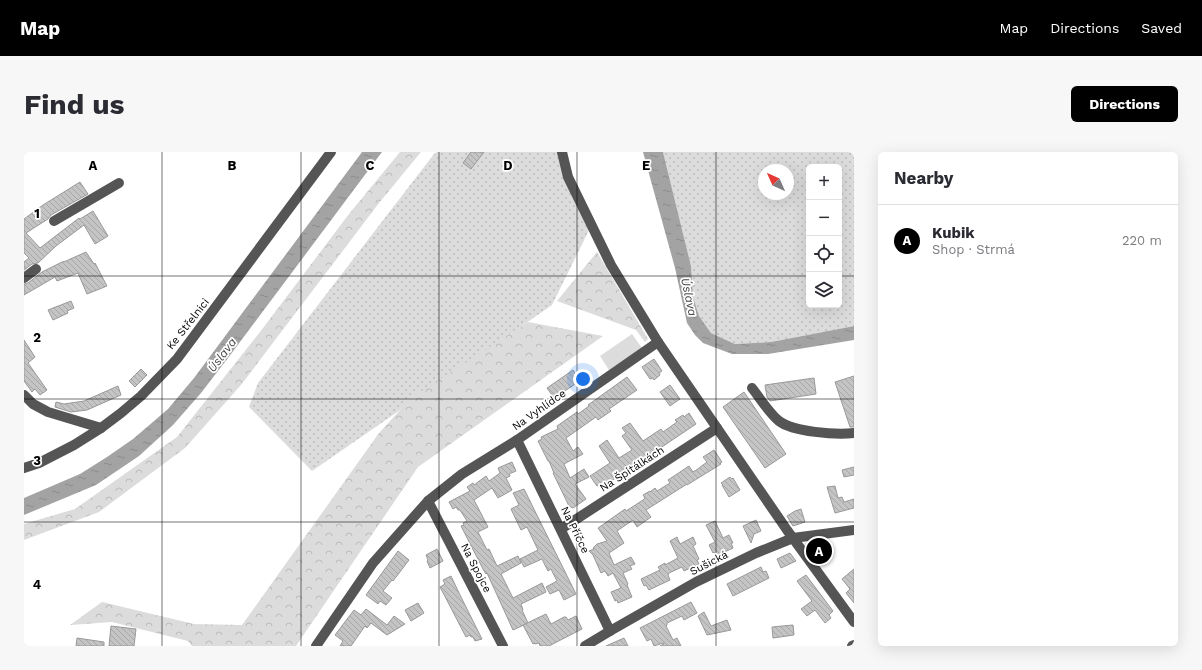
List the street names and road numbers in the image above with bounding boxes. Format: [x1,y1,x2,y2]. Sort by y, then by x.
street label: Ke Střelnici [164,296,212,352]
street label: Na Vyhlídce [510,387,568,433]
street label: Na Špitálkách [597,443,667,495]
street label: Na Příčce [558,504,592,556]
street label: Na Spojce [458,541,494,595]
street label: Sušická [688,548,730,578]

